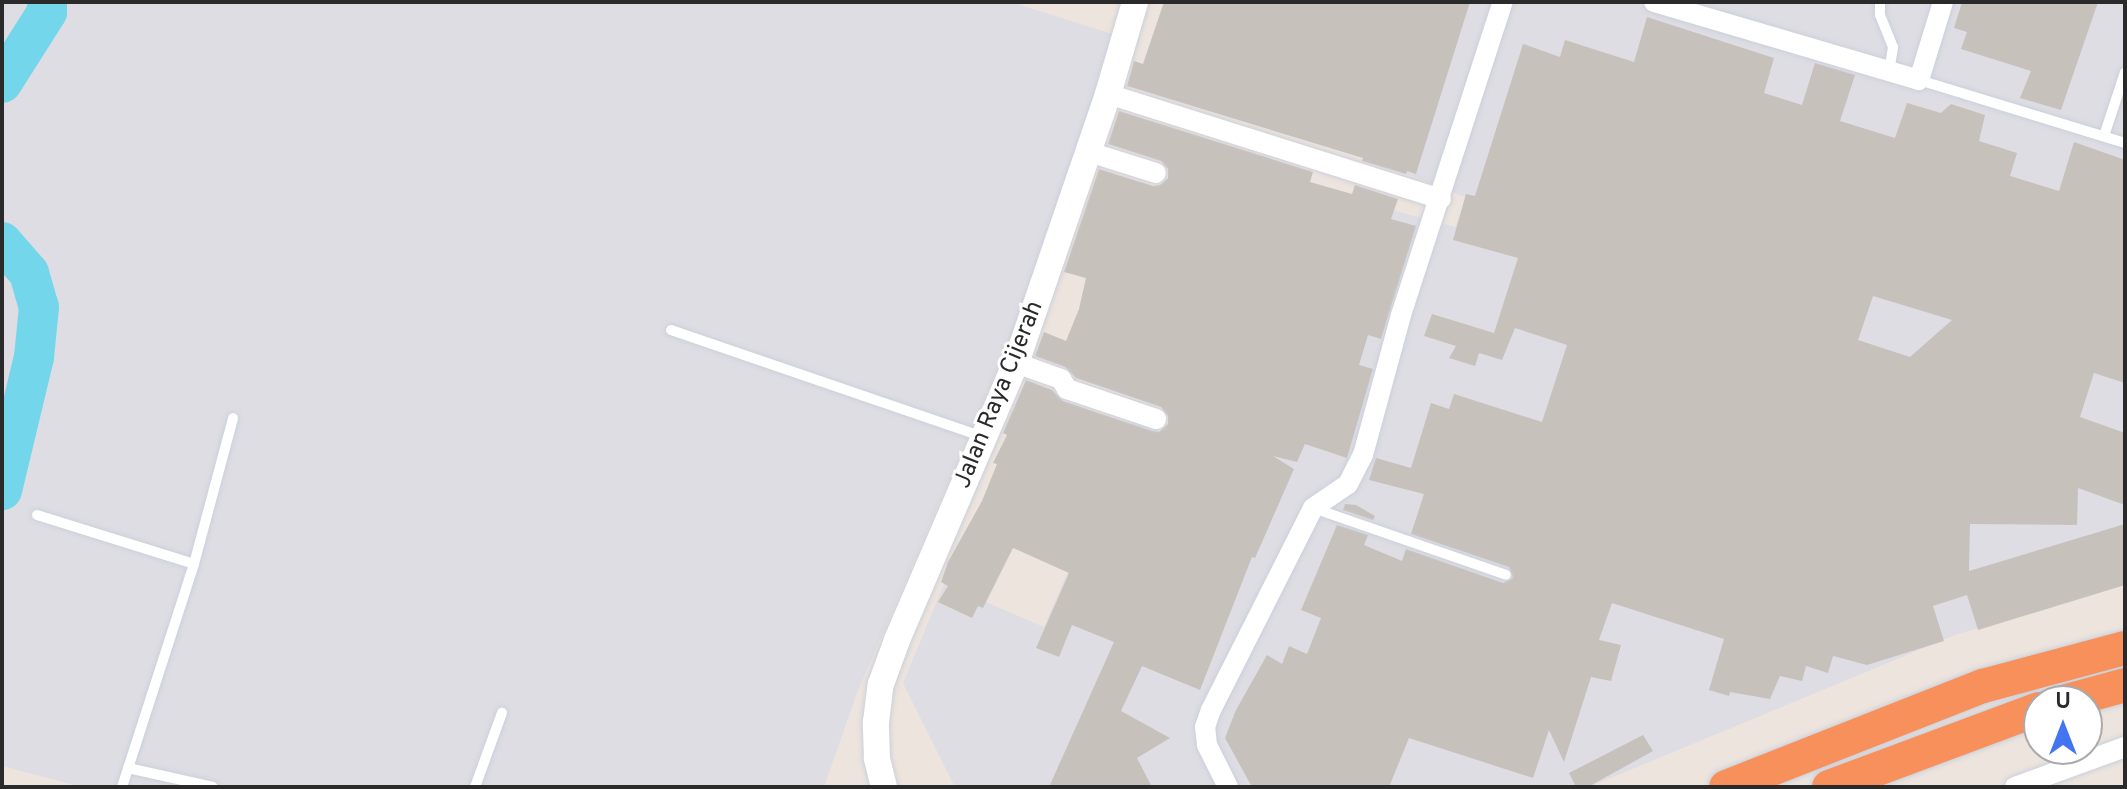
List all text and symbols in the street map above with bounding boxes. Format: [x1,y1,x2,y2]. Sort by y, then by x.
street label: Jalan Raya Cijerah [949,297,1051,493]
north arrow [2023,685,2103,765]
text: U [2055,689,2071,716]

